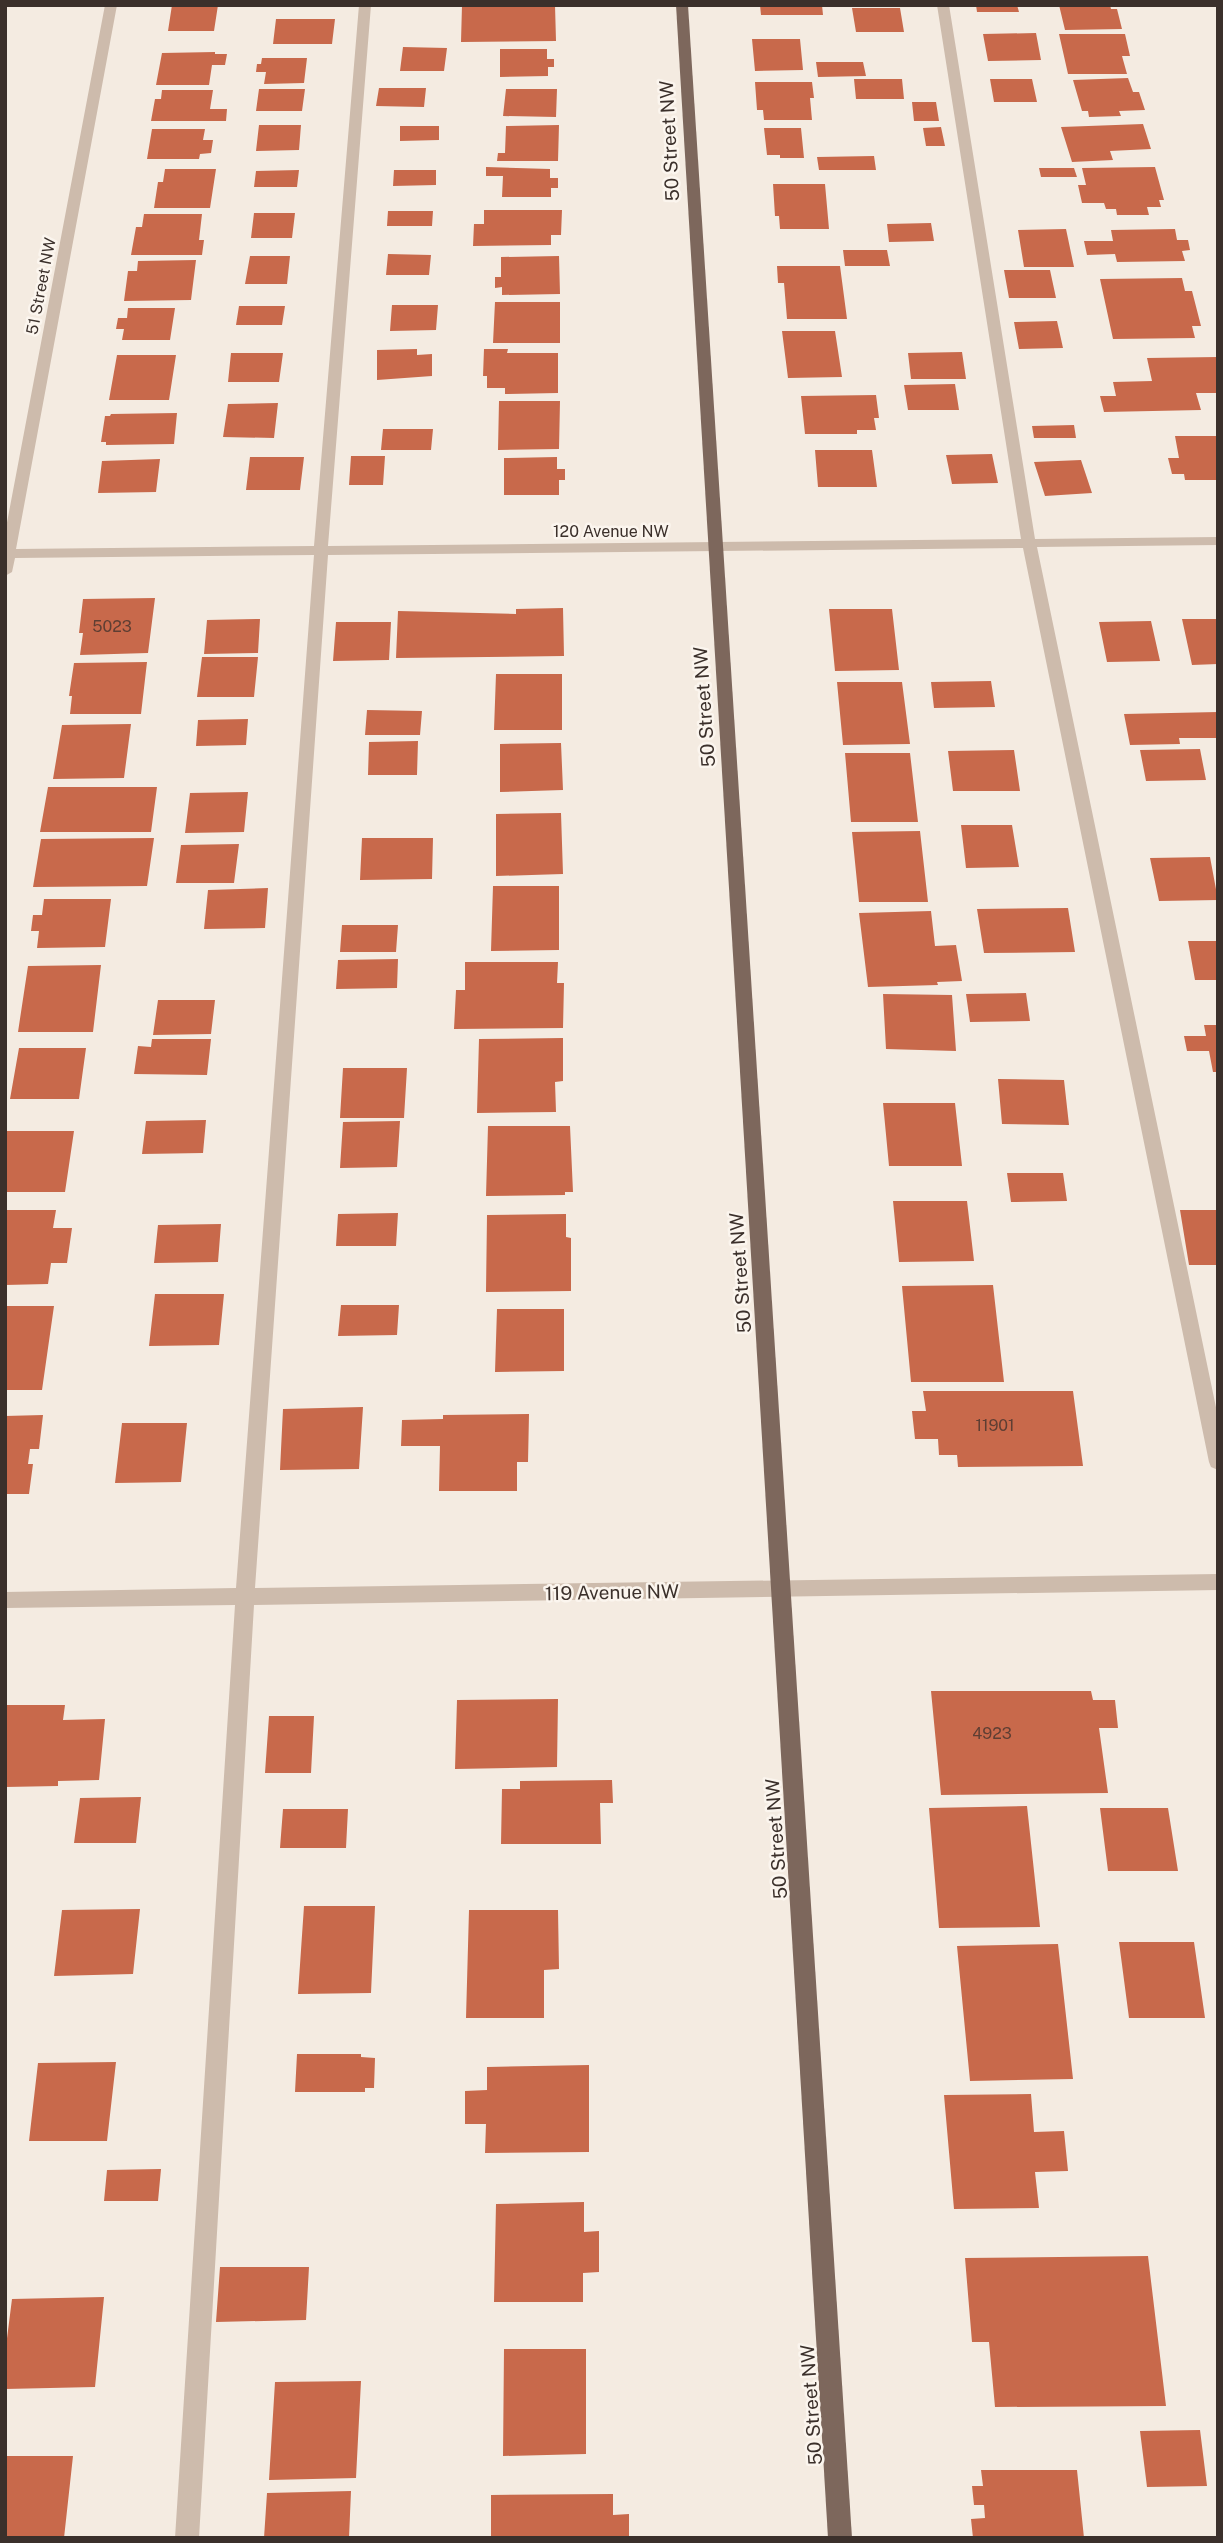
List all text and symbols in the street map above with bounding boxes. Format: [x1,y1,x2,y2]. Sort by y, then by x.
street label: 50 Street NW [655,80,683,202]
street label: 51 Street NW [22,236,60,336]
street label: 120 Avenue NW [553,522,669,541]
house number: 5023 [92,617,132,636]
street label: 50 Street NW [689,646,719,768]
street label: 50 Street NW [725,1212,755,1334]
house number: 11901 [975,1416,1015,1435]
street label: 119 Avenue NW [545,1580,679,1604]
house number: 4923 [972,1724,1012,1743]
street label: 50 Street NW [761,1778,791,1900]
street label: 50 Street NW [796,2344,826,2466]

